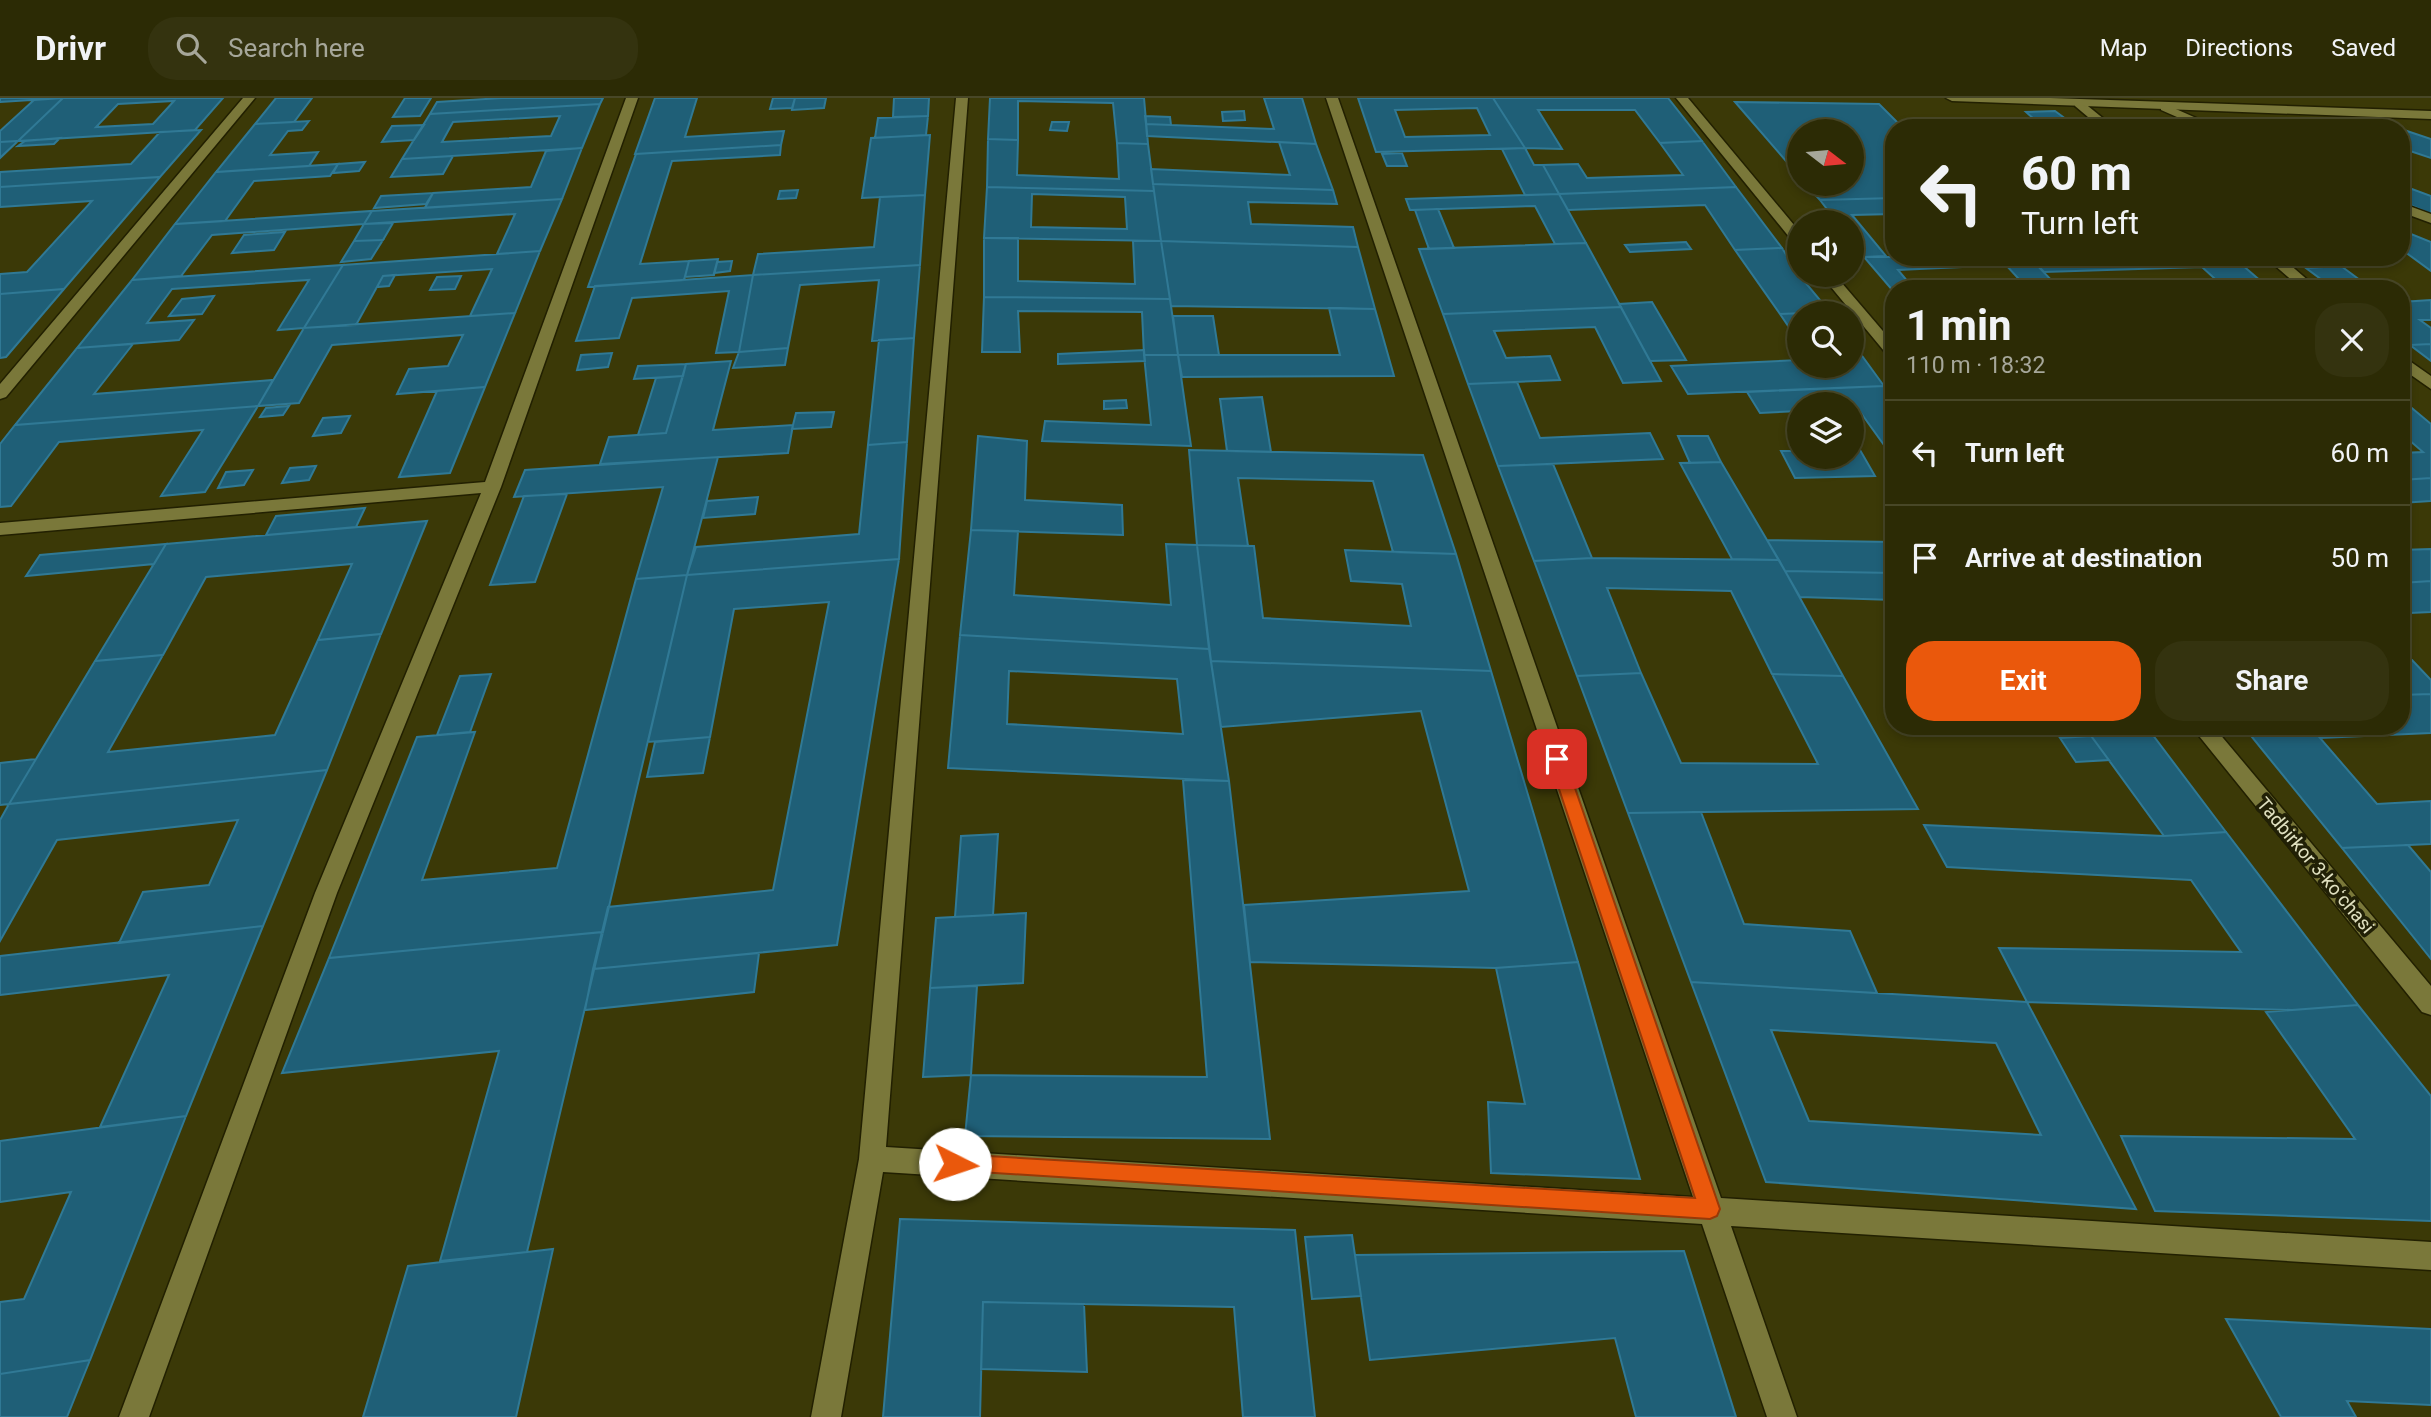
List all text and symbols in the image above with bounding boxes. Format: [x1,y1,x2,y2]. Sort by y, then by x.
search box [148,17,638,80]
text: Drivr [35,29,106,68]
icon: search [172,29,210,67]
text: Search here [228,33,365,63]
text: Map [2100,34,2147,62]
text: Directions [2185,34,2293,62]
text: Saved [2331,34,2396,62]
north arrow [1787,119,1864,196]
map controls [1787,119,1864,469]
text: 60 m [2021,145,2132,202]
icon: left [1906,147,1997,238]
text: Turn left [2021,204,2139,242]
button: sound [1787,210,1864,287]
button: search [1787,301,1864,378]
text: 1 min [1906,301,2012,350]
button: close [2315,303,2389,377]
text: 110 m · 18:32 [1906,352,2045,379]
button: layers [1787,392,1864,469]
icon: left [1906,434,1944,472]
text: Turn left [1965,438,2064,468]
text: 60 m [2331,438,2389,468]
icon: arrive [1906,539,1944,577]
text: Arrive at destination [1965,543,2202,573]
text: 50 m [2331,543,2389,573]
button: Exit [1906,641,2141,721]
button: Share [2155,641,2389,721]
pin [1527,729,1587,789]
icon: arrive [1538,740,1576,778]
street label: Tadbirkor 3-koʻchasi [2252,793,2379,938]
position arrow [918,1127,992,1201]

